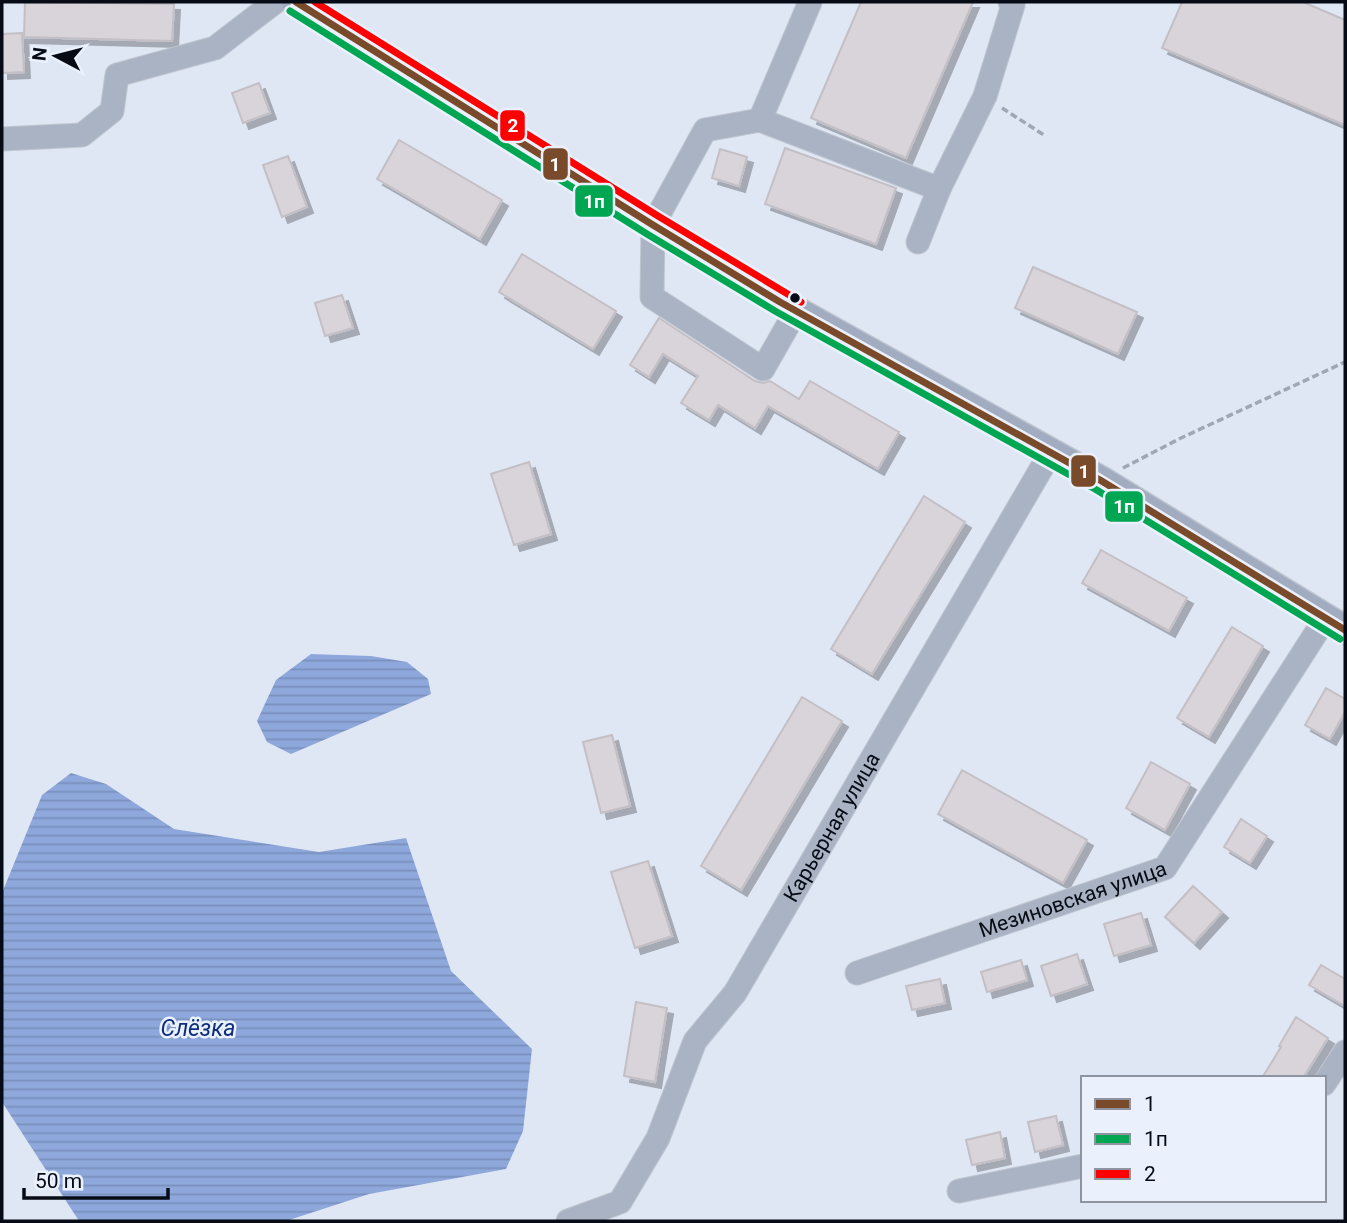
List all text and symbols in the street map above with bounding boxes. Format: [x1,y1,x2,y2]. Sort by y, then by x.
north arrow [21,21,91,91]
text: N [27,46,52,62]
line badge: 2 [499,109,526,142]
text: 2 [508,114,519,137]
line badge: 1 [542,147,569,181]
text: 1 [550,153,560,176]
line badge: 1п [574,184,614,218]
text: 1п [583,190,605,213]
unlabelled marker [788,291,802,305]
line badge: 1 [1070,454,1097,488]
text: 1 [1079,460,1089,483]
line badge: 1п [1104,490,1144,523]
text: 1п [1113,495,1135,518]
street label: Карьерная улица [779,748,885,906]
street label: Мезиновская улица [976,856,1170,943]
water label: Слёзка [161,1015,235,1042]
legend [1081,1076,1326,1202]
text: 1 [1144,1092,1156,1116]
text: 1п [1144,1127,1168,1151]
scale bar [24,1156,168,1200]
text: 2 [1144,1162,1156,1186]
text: 50 m [35,1169,82,1193]

